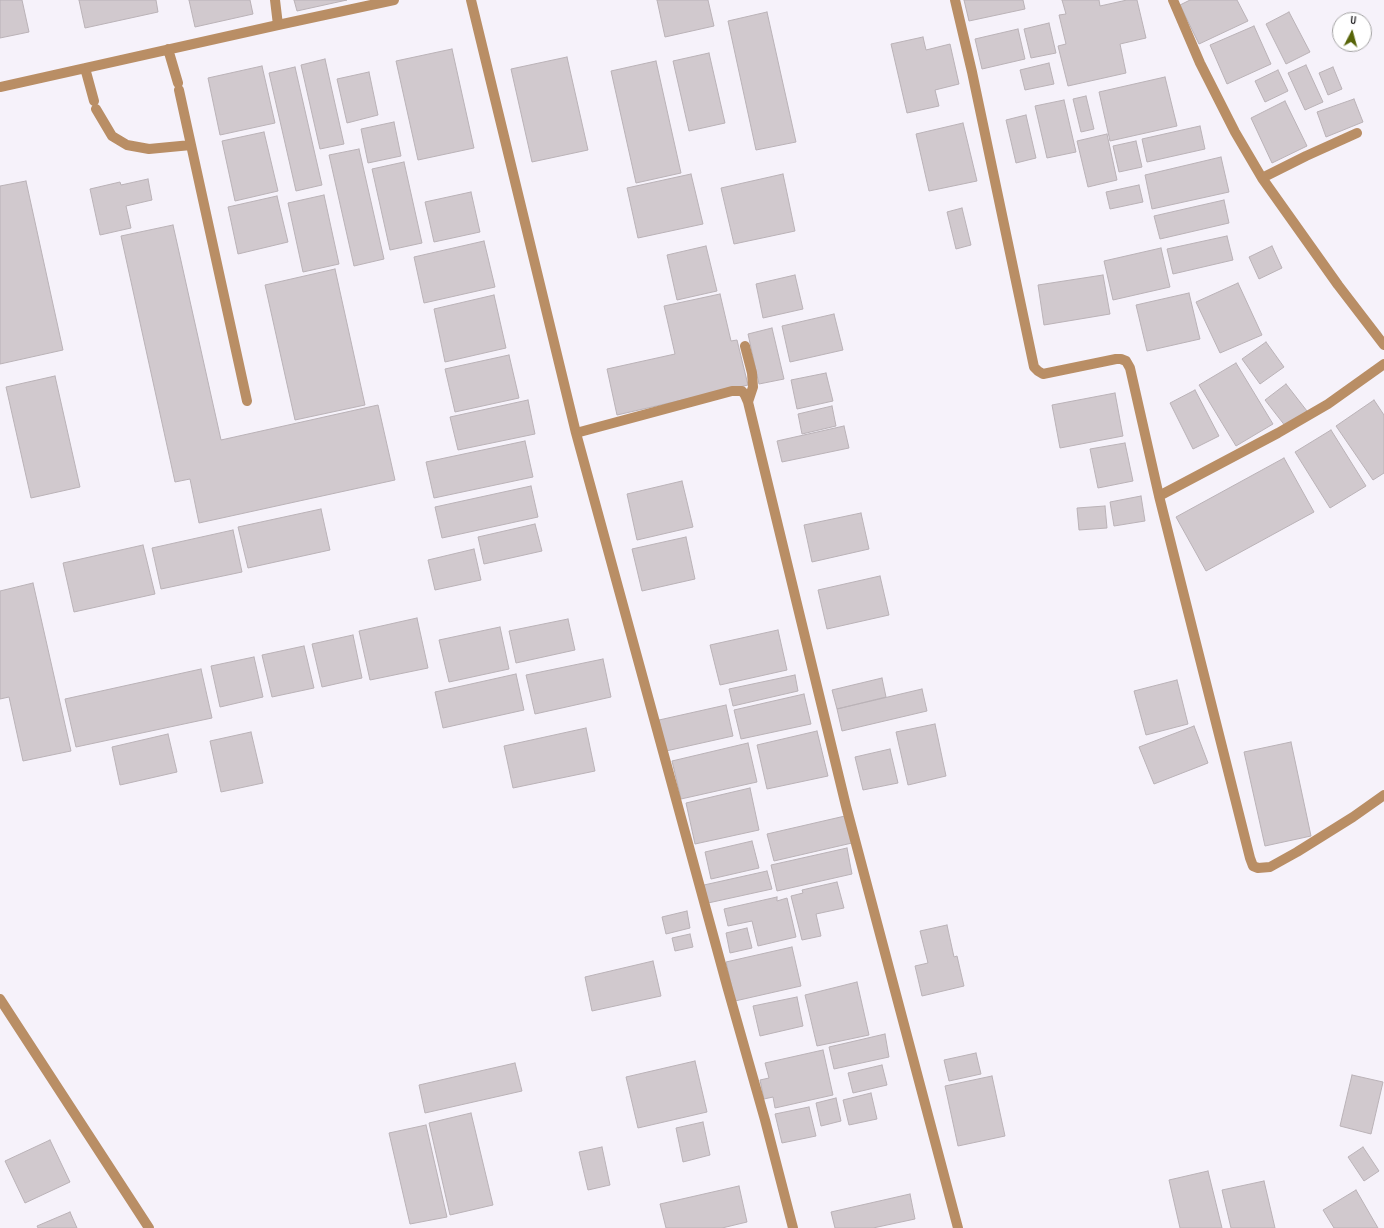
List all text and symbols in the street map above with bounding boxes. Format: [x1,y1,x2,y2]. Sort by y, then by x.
north arrow [1332,12,1372,52]
text: U [1350,14,1357,27]

